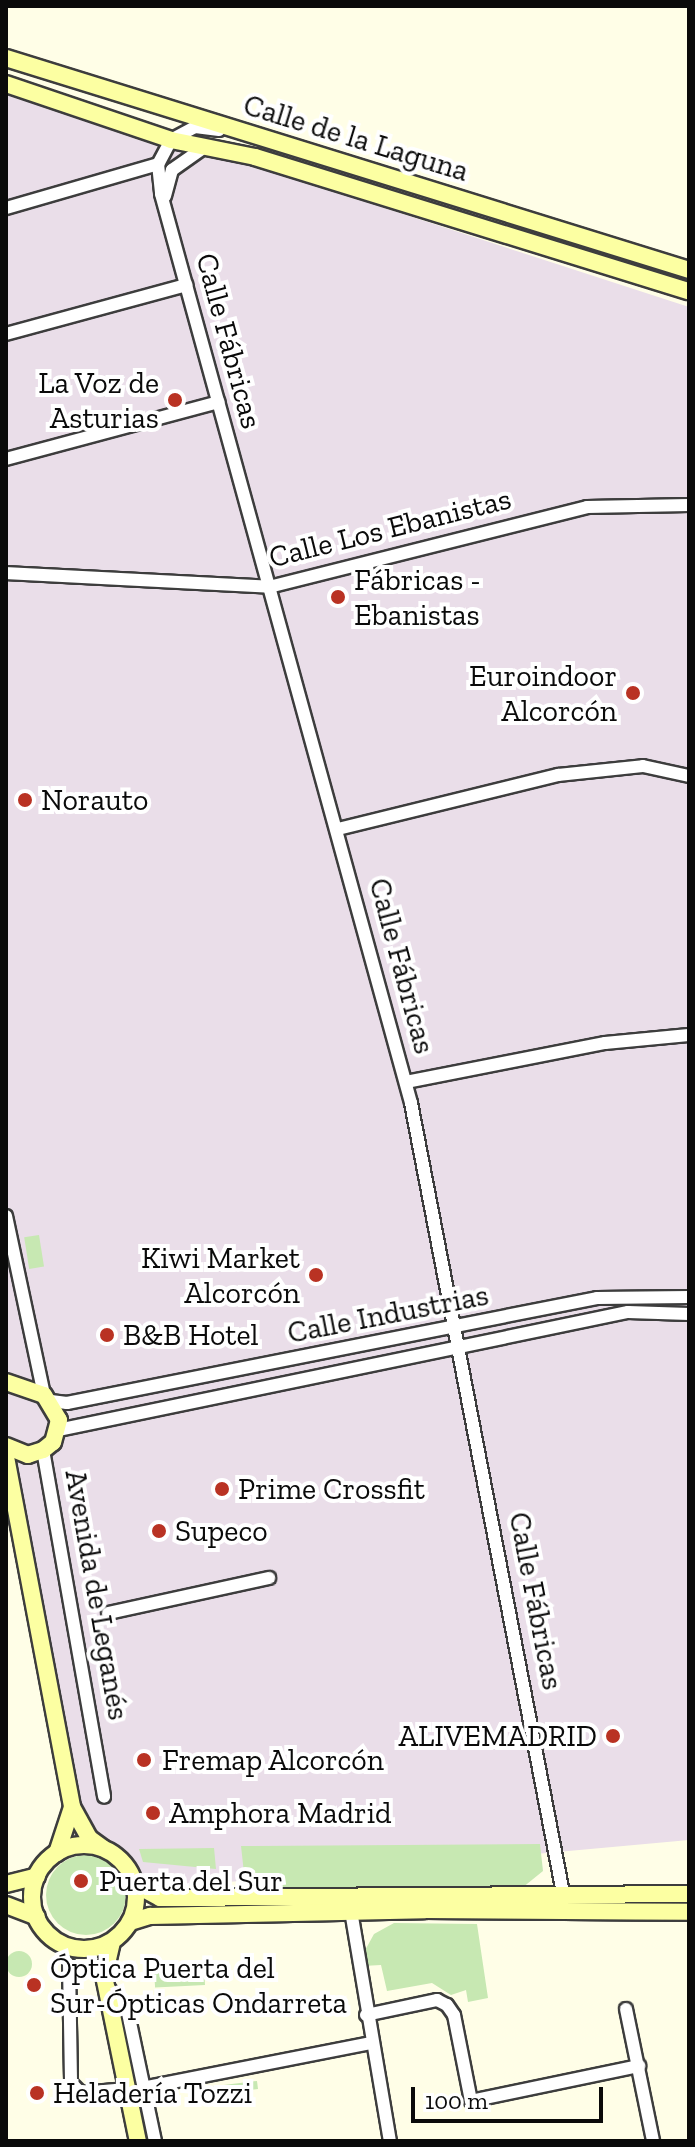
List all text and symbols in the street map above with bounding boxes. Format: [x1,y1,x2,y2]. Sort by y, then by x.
street label: Calle de la Laguna [239,87,473,189]
street label: Calle Fábricas [188,249,270,433]
place label: La Voz de Asturias [37,365,159,436]
marker: La Voz de Asturias [166,391,184,409]
street label: Calle Los Ebanistas [265,481,515,575]
place label: Fábricas - Ebanistas [354,562,481,632]
marker: Fábricas - Ebanistas [329,588,347,606]
place label: Euroindoor Alcorcón [469,658,617,728]
marker: Euroindoor Alcorcón [624,684,642,702]
place label: Norauto [41,782,148,818]
marker: Norauto [16,791,34,809]
street label: Calle Fábricas [361,874,443,1058]
place label: Kiwi Market Alcorcón [141,1240,300,1310]
marker: Kiwi Market Alcorcón [307,1266,325,1284]
street label: Calle Industrias [285,1277,491,1351]
place label: B&B Hotel [123,1317,259,1353]
marker: B&B Hotel [98,1326,116,1344]
street label: Avenida de Leganés [57,1467,137,1723]
place label: Prime Crossfit [238,1471,425,1507]
marker: Prime Crossfit [213,1480,231,1498]
street label: Calle Fábricas [501,1509,571,1693]
place label: Supeco [175,1513,268,1549]
marker: Supeco [150,1522,168,1540]
place label: ALIVEMADRID [398,1718,597,1754]
marker: ALIVEMADRID [604,1727,622,1745]
place label: Fremap Alcorcón [162,1742,385,1778]
marker: Fremap Alcorcón [133,1749,155,1771]
place label: Amphora Madrid [169,1795,392,1831]
marker: Amphora Madrid [144,1804,162,1822]
place label: Puerta del Sur [99,1863,283,1899]
marker: Puerta del Sur [70,1870,92,1892]
place label: Óptica Puerta del Sur-Ópticas Ondarreta [50,1950,347,2020]
marker: Óptica Puerta del Sur-Ópticas Ondarreta [25,1976,43,1994]
scale bar [415,2071,607,2121]
place label: Heladería Tozzi [53,2075,253,2111]
marker: Heladería Tozzi [28,2084,46,2102]
text: 100 m [425,2086,488,2115]

